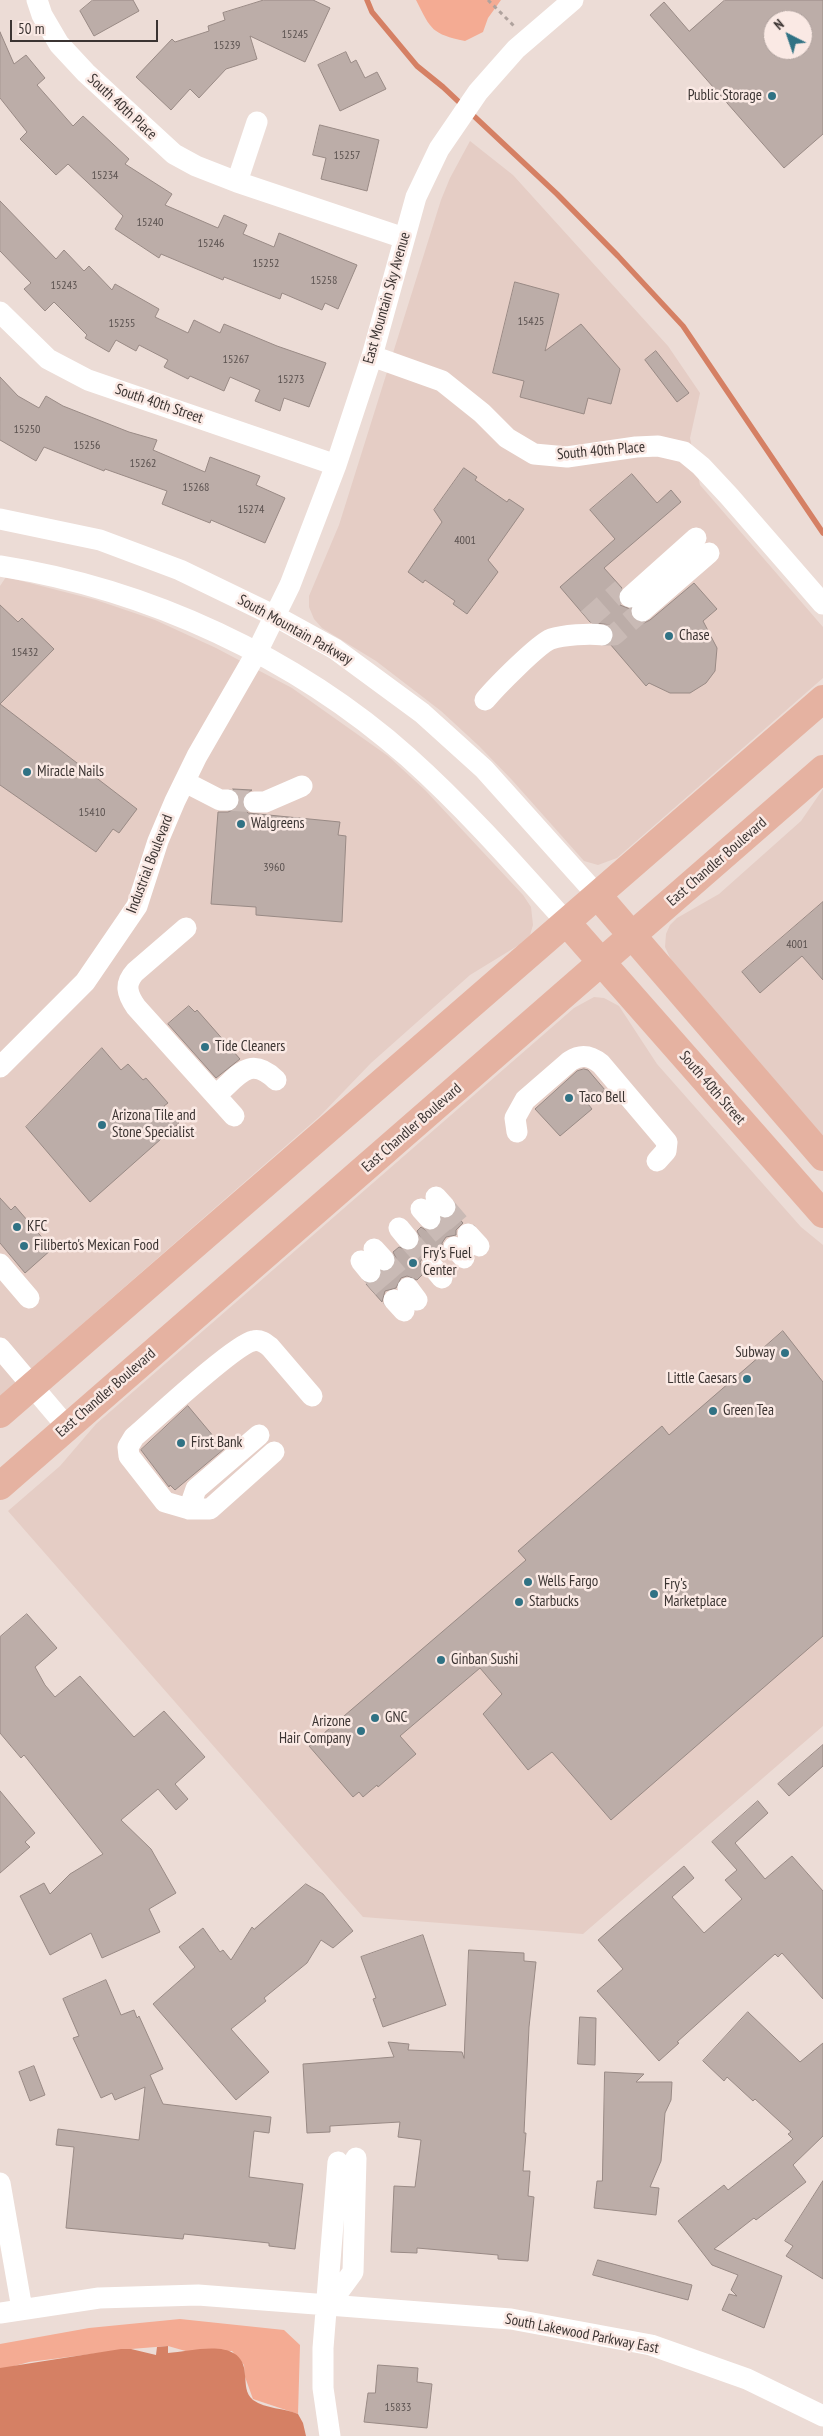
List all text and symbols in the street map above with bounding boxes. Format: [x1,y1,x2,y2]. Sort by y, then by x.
scale bar [12,10,160,42]
north arrow [763,10,813,60]
text: N [770,15,788,34]
text: 50 m [18,19,44,38]
house number: 15245 [282,28,308,42]
house number: 15239 [214,39,240,53]
street label: South 40th Place [84,70,160,144]
place label: Public Storage [688,87,762,105]
marker: Public Storage [766,90,778,102]
house number: 15257 [334,149,360,163]
house number: 15234 [92,169,118,183]
house number: 15240 [137,216,163,230]
street label: East Mountain Sky Avenue [360,230,414,366]
house number: 15246 [198,237,224,251]
house number: 15252 [253,257,279,271]
house number: 15258 [311,274,337,288]
house number: 15243 [51,279,77,293]
house number: 15425 [518,315,544,329]
house number: 15255 [109,317,135,331]
house number: 15267 [223,353,249,367]
house number: 15273 [278,373,304,387]
street label: South 40th Street [113,381,205,427]
house number: 15250 [14,423,40,437]
street label: South 40th Place [556,438,646,464]
house number: 15256 [74,439,100,453]
house number: 15262 [130,457,156,471]
house number: 15268 [183,481,209,495]
house number: 15274 [238,503,264,517]
house number: 4001 [454,534,476,548]
street label: South Mountain Parkway [234,591,356,669]
place label: Chase [679,627,710,645]
marker: Chase [663,630,675,642]
house number: 15432 [12,646,38,660]
place label: Miracle Nails [37,763,104,781]
marker: Miracle Nails [21,766,33,778]
house number: 15410 [79,806,105,820]
street label: Industrial Boulevard [123,812,177,916]
street label: East Chandler Boulevard [663,814,771,910]
place label: Walgreens [251,815,305,833]
marker: Walgreens [235,818,247,830]
house number: 3960 [263,861,285,875]
house number: 4001 [786,938,808,952]
place label: Tide Cleaners [215,1038,285,1056]
marker: Tide Cleaners [199,1041,211,1053]
street label: South 40th Street [675,1047,749,1129]
street label: East Chandler Boulevard [358,1080,466,1176]
place label: Taco Bell [579,1089,625,1107]
marker: Taco Bell [563,1092,575,1104]
place label: Arizona Tile and Stone Specialist [112,1107,196,1142]
marker: Arizona Tile and Stone Specialist [96,1119,108,1131]
place label: KFC [27,1218,47,1236]
marker: KFC [11,1221,23,1233]
place label: Filiberto's Mexican Food [34,1237,159,1255]
marker: Filiberto's Mexican Food [18,1240,30,1252]
place label: Fry's Fuel Center [423,1245,472,1280]
marker: Fry's Fuel Center [407,1257,419,1269]
place label: Subway [735,1344,775,1362]
street label: East Chandler Boulevard [52,1345,160,1441]
marker: Subway [779,1347,791,1359]
place label: Little Caesars [667,1370,737,1388]
marker: Little Caesars [741,1373,753,1385]
place label: Green Tea [723,1402,774,1420]
marker: Green Tea [707,1405,719,1417]
place label: First Bank [191,1434,242,1452]
marker: First Bank [175,1437,187,1449]
place label: Wells Fargo [538,1573,598,1591]
marker: Wells Fargo [522,1576,534,1588]
place label: Fry's Marketplace [664,1576,727,1611]
marker: Fry's Marketplace [648,1588,660,1600]
place label: Starbucks [529,1593,579,1611]
marker: Starbucks [513,1596,525,1608]
place label: Ginban Sushi [451,1651,518,1669]
marker: Ginban Sushi [435,1654,447,1666]
place label: GNC [385,1709,407,1727]
marker: GNC [369,1712,381,1724]
place label: Arizone Hair Company [279,1713,351,1748]
marker: Arizone Hair Company [355,1725,367,1737]
street label: South Lakewood Parkway East [504,2310,660,2358]
house number: 15833 [385,2401,411,2415]

